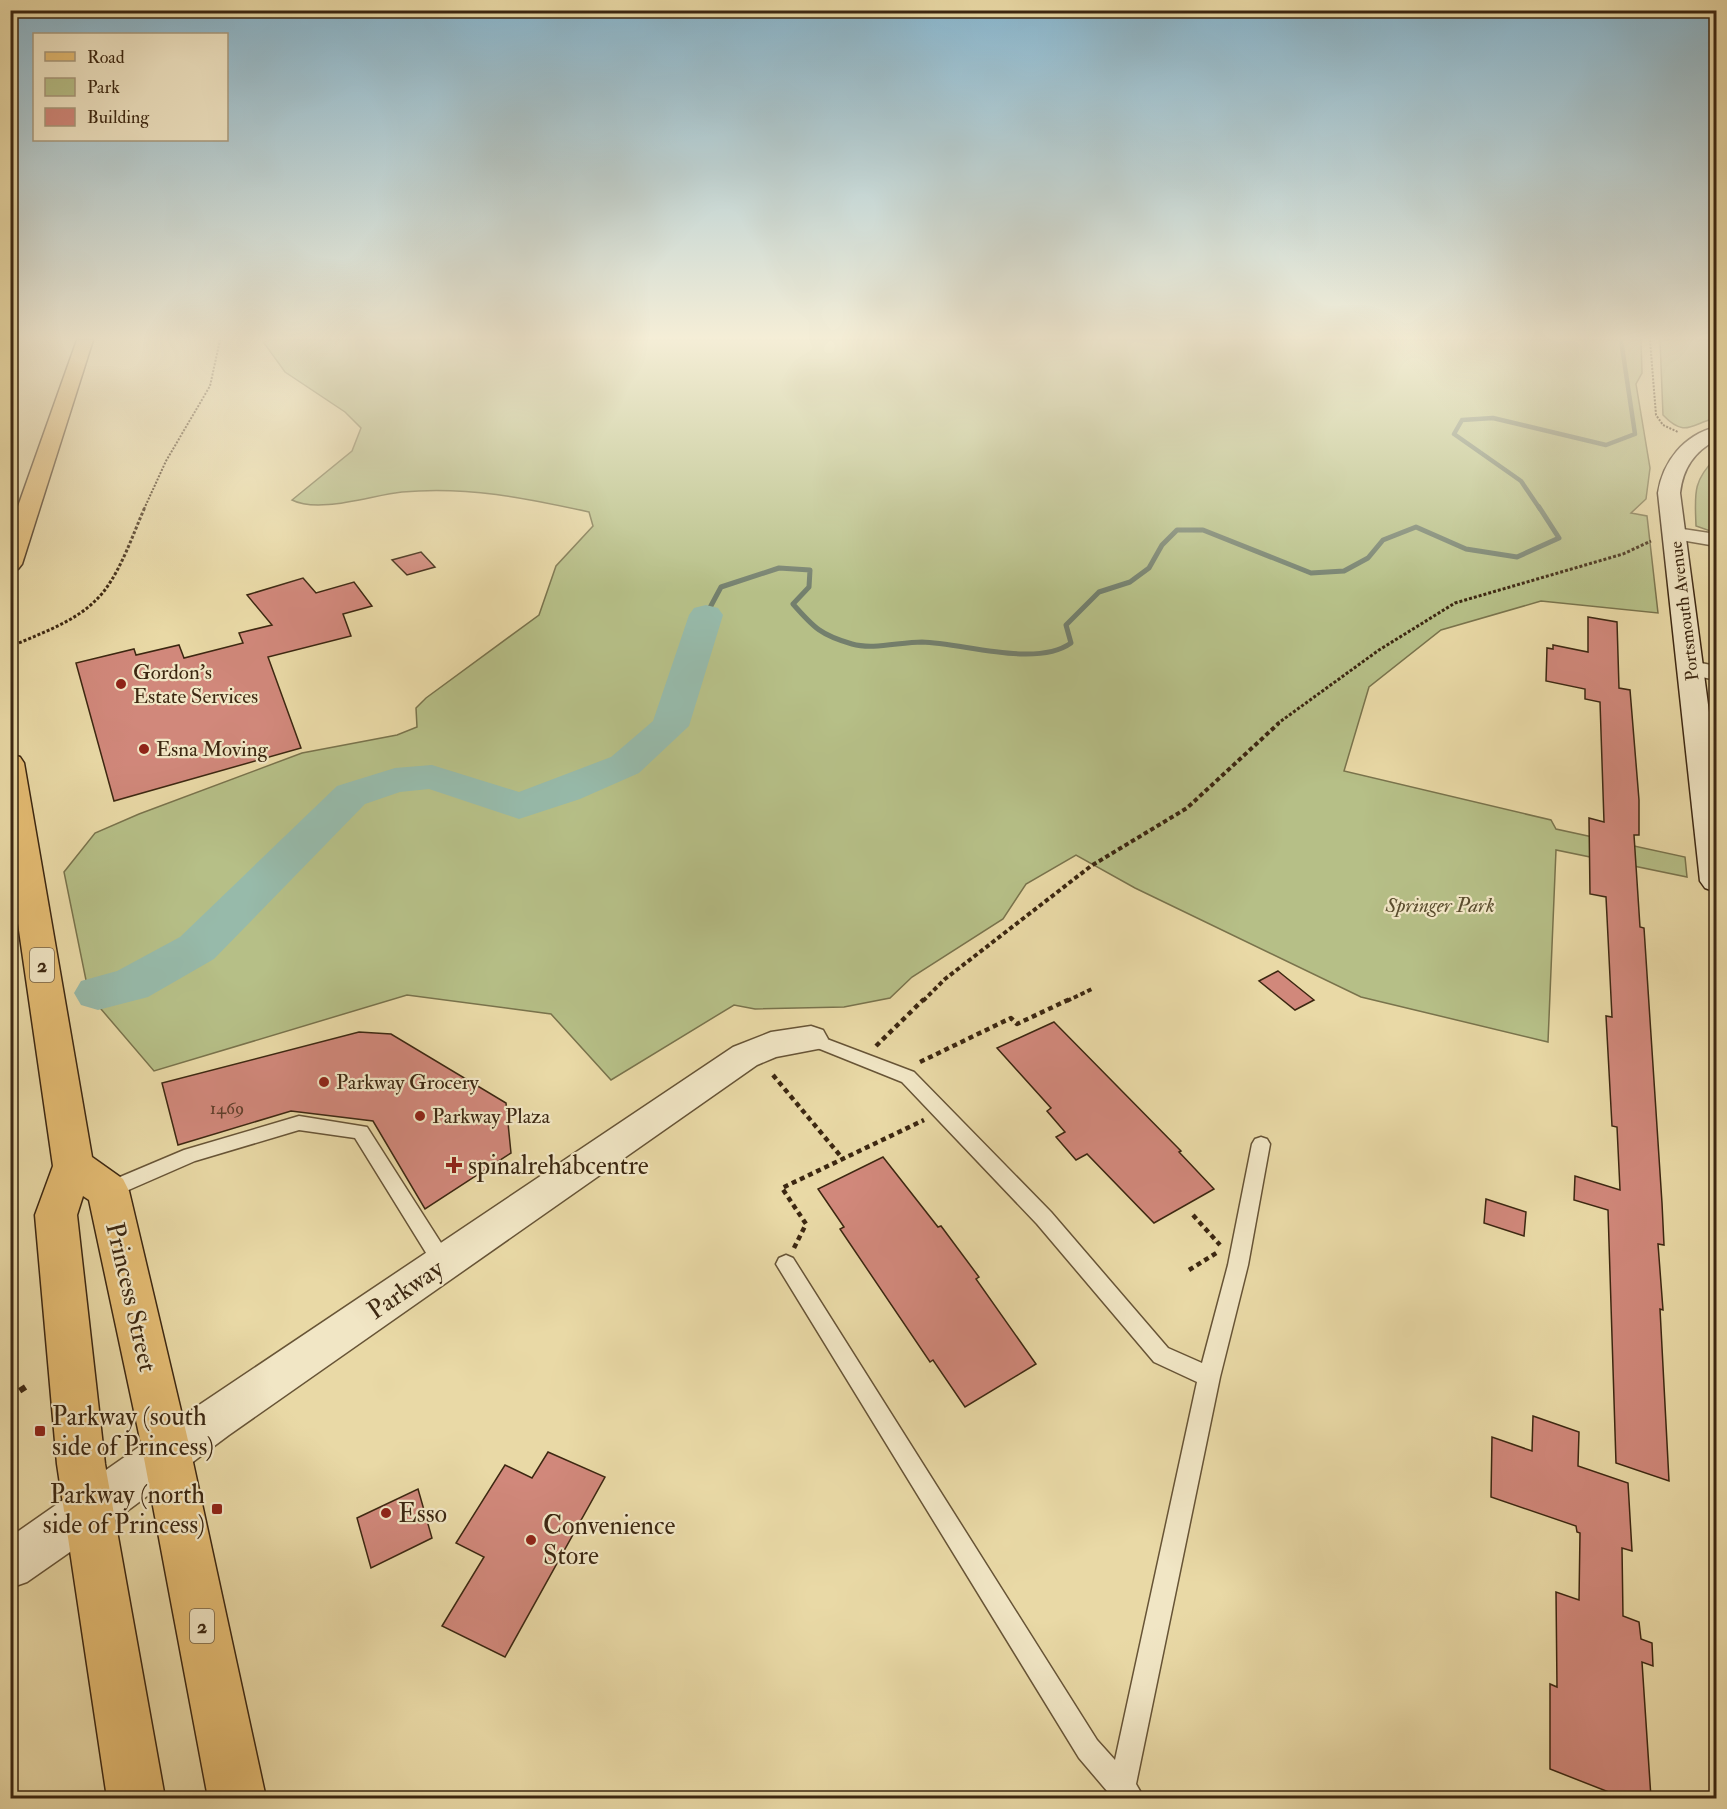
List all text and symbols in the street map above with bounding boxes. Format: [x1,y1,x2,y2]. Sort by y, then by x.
legend [33,33,228,141]
text: Road [87,46,125,69]
text: Park [87,76,120,99]
text: Building [87,106,150,129]
street label: Portsmouth Avenue [1664,539,1704,682]
place label: Gordon's Estate Services [133,659,258,710]
marker: Gordon's Estate Services [114,677,128,691]
place label: Esna Moving [156,736,269,763]
marker: Esna Moving [137,742,151,756]
park label: Springer Park [1384,892,1495,919]
road number: 2 [30,948,54,982]
place label: Parkway Grocery [336,1069,480,1096]
marker: Parkway Grocery [317,1075,331,1089]
house number: 1469 [210,1097,244,1120]
place label: Parkway Plaza [432,1103,550,1130]
marker: Parkway Plaza [413,1109,427,1123]
place label: spinalrehabcentre [468,1150,649,1183]
marker: spinalrehabcentre [445,1156,463,1174]
street label: Princess Street [98,1219,164,1375]
street label: Parkway [361,1253,450,1327]
place label: Parkway (south side of Princess) [52,1401,214,1463]
marker: Parkway (south side of Princess) [33,1424,47,1438]
place label: Parkway (north side of Princess) [43,1479,205,1541]
place label: Esso [398,1498,447,1530]
marker: Parkway (north side of Princess) [210,1502,224,1516]
marker: Esso [379,1506,393,1520]
place label: Convenience Store [543,1510,675,1572]
marker: Convenience Store [524,1533,538,1547]
road number: 2 [190,1609,214,1643]

